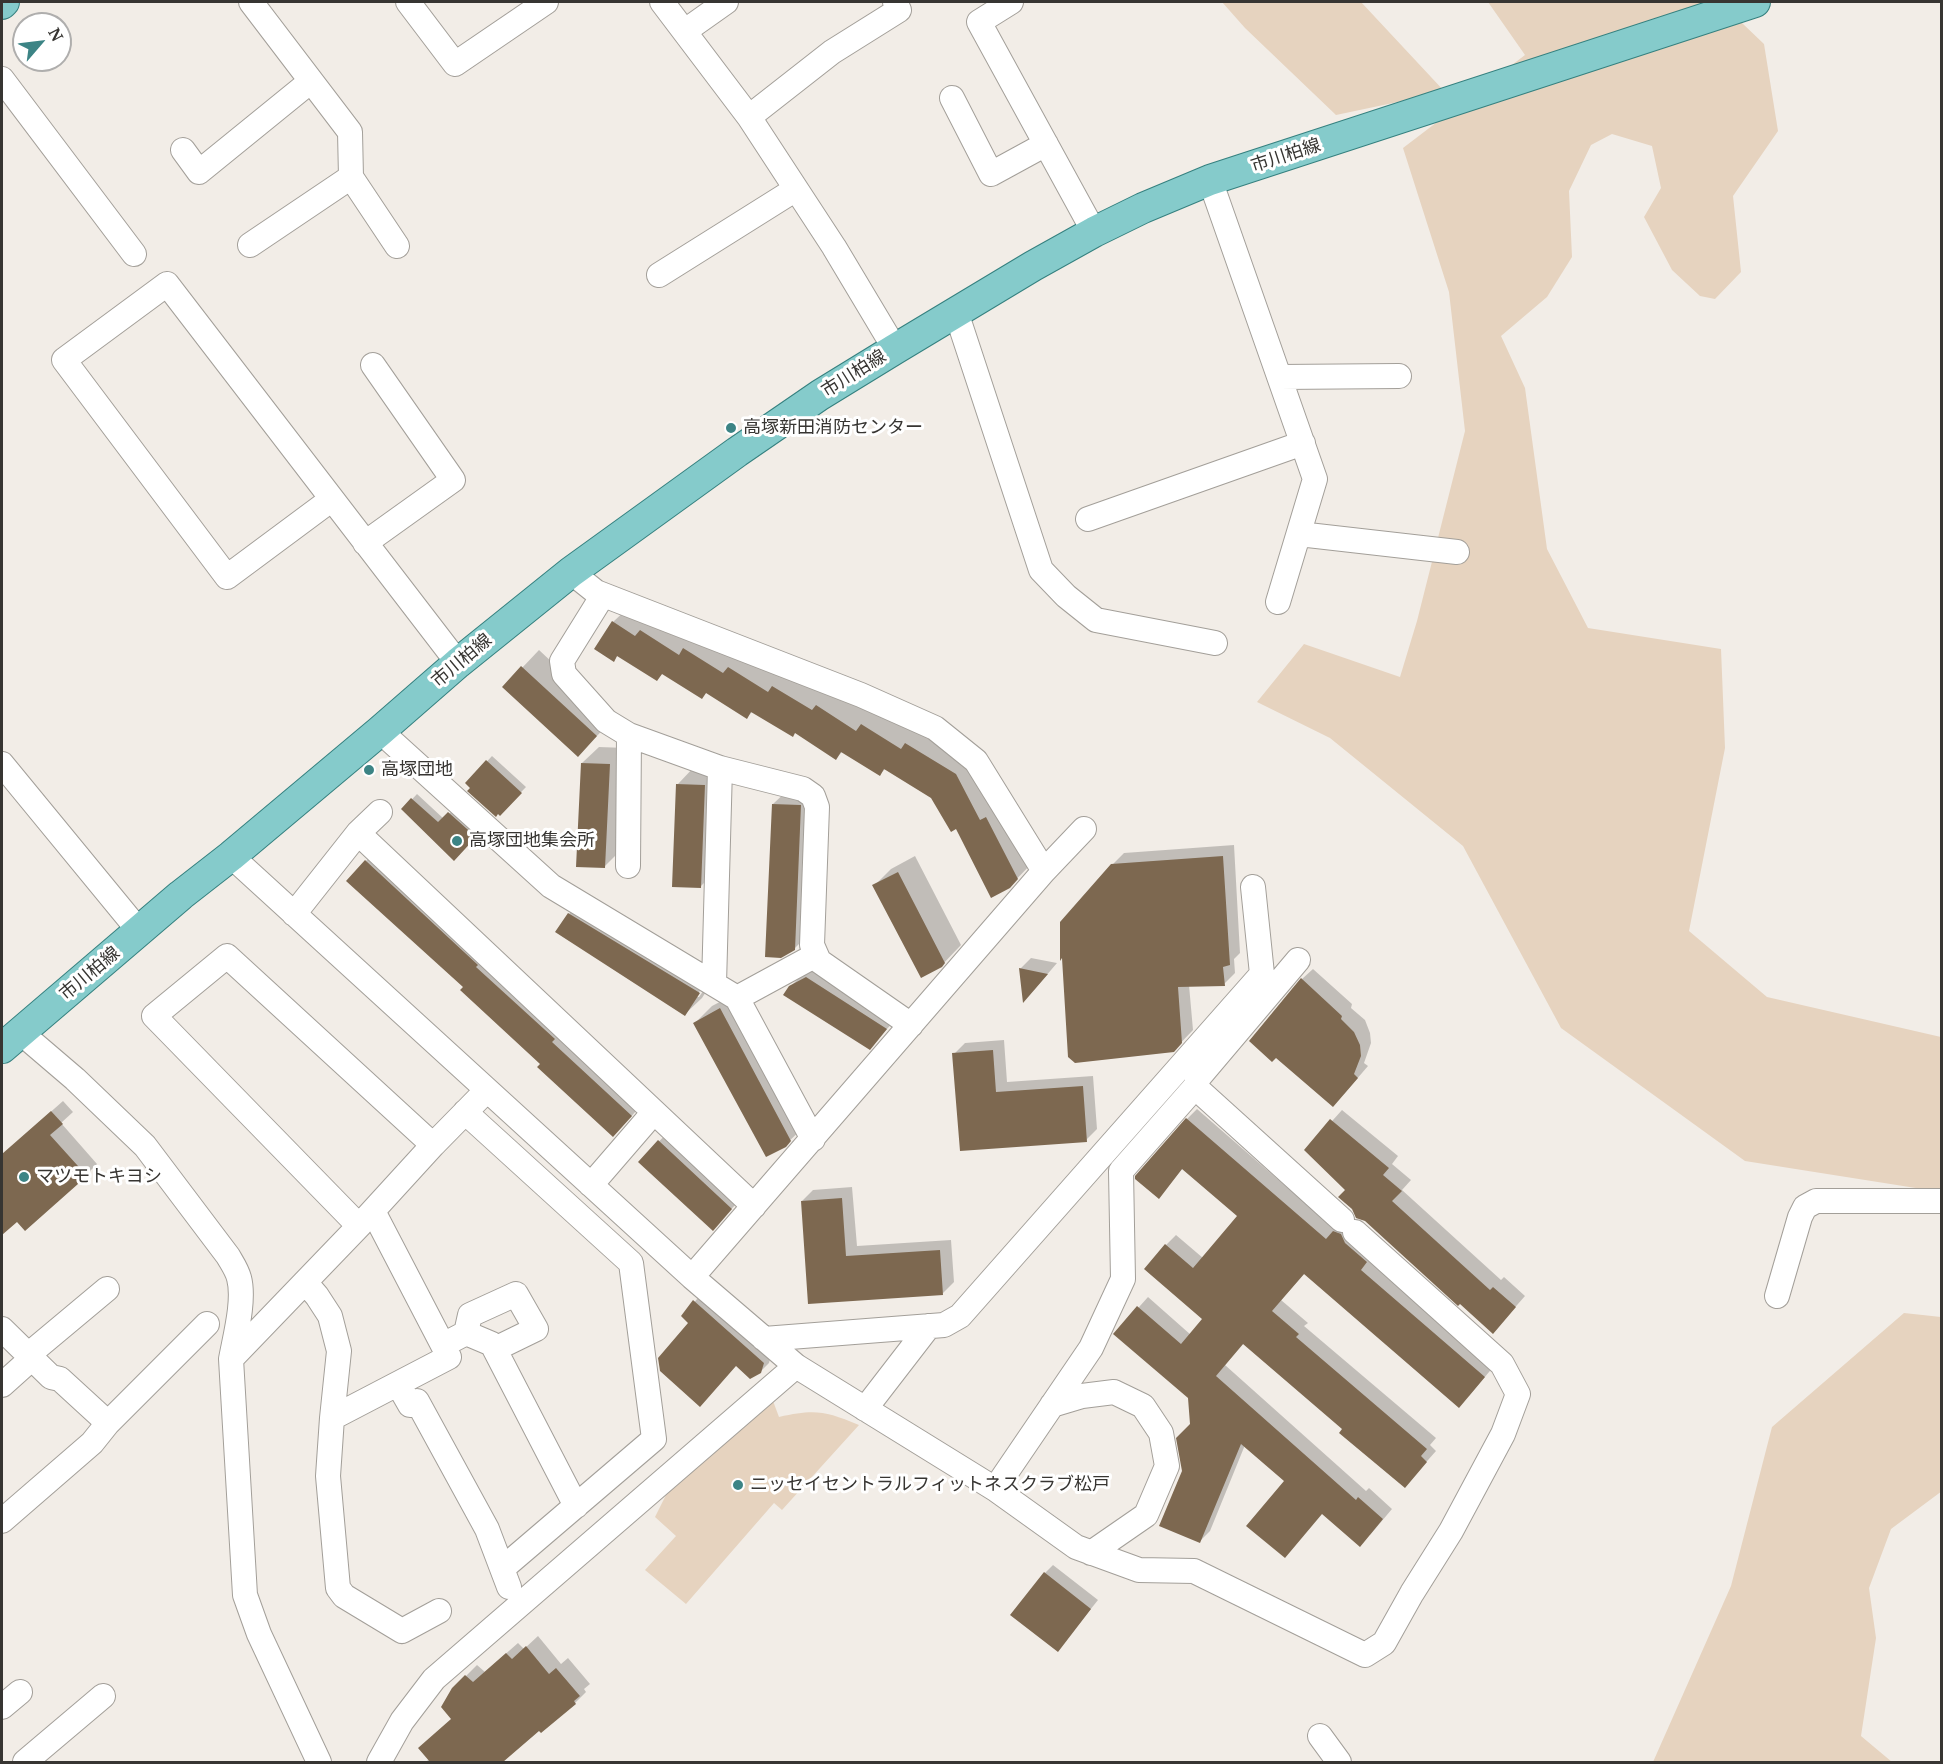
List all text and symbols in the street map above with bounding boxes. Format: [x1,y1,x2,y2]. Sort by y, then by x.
north arrow [12,12,72,72]
text: N [43,24,69,45]
street label: 市川柏線 [1248,135,1324,177]
street label: 市川柏線 [818,346,890,402]
place label: 高塚新田消防センター [743,417,923,439]
marker: 高塚新田消防センター [724,421,738,435]
street label: 市川柏線 [427,630,497,692]
place label: 高塚団地 [381,759,453,781]
marker: 高塚団地 [362,763,376,777]
place label: 高塚団地集会所 [469,830,595,852]
marker: 高塚団地集会所 [450,834,464,848]
street label: 市川柏線 [55,943,125,1005]
place label: マツモトキヨシ [36,1166,162,1188]
marker: マツモトキヨシ [17,1170,31,1184]
place label: ニッセイセントラルフィットネスクラブ松戸 [750,1474,1110,1496]
marker: ニッセイセントラルフィットネスクラブ松戸 [731,1478,745,1492]

